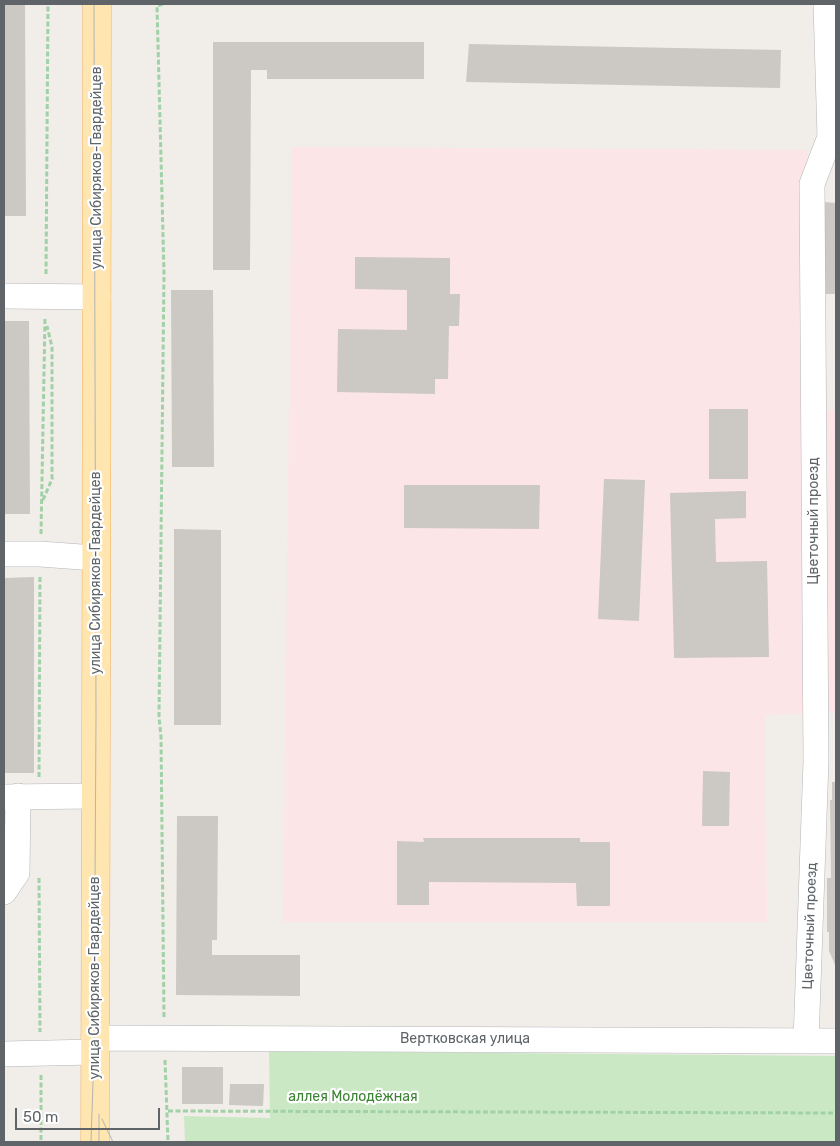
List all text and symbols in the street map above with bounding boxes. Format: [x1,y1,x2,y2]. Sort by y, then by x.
street label: улица Сибиряков-Гвардейцев [89,66,105,270]
street label: Цветочный проезд [806,457,822,585]
street label: улица Сибиряков-Гвардейцев [88,471,104,675]
street label: Цветочный проезд [799,862,821,990]
street label: улица Сибиряков-Гвардейцев [87,876,103,1080]
street label: Вертковская улица [400,1031,530,1047]
park label: аллея Молодёжная [288,1089,418,1105]
scale bar [18,1098,162,1130]
text: 50 m [23,1108,58,1126]

